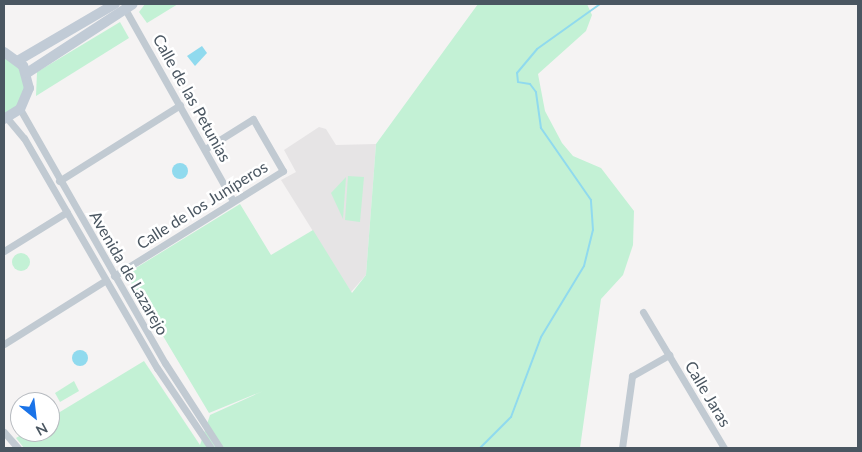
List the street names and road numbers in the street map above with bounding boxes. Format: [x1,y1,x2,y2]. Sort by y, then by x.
street label: Calle de las Petunias [149,31,235,165]
street label: Calle de los Juníperos [133,157,271,253]
street label: Avenida de Lazarejo [86,208,172,338]
street label: Calle Jaras [681,357,735,431]

